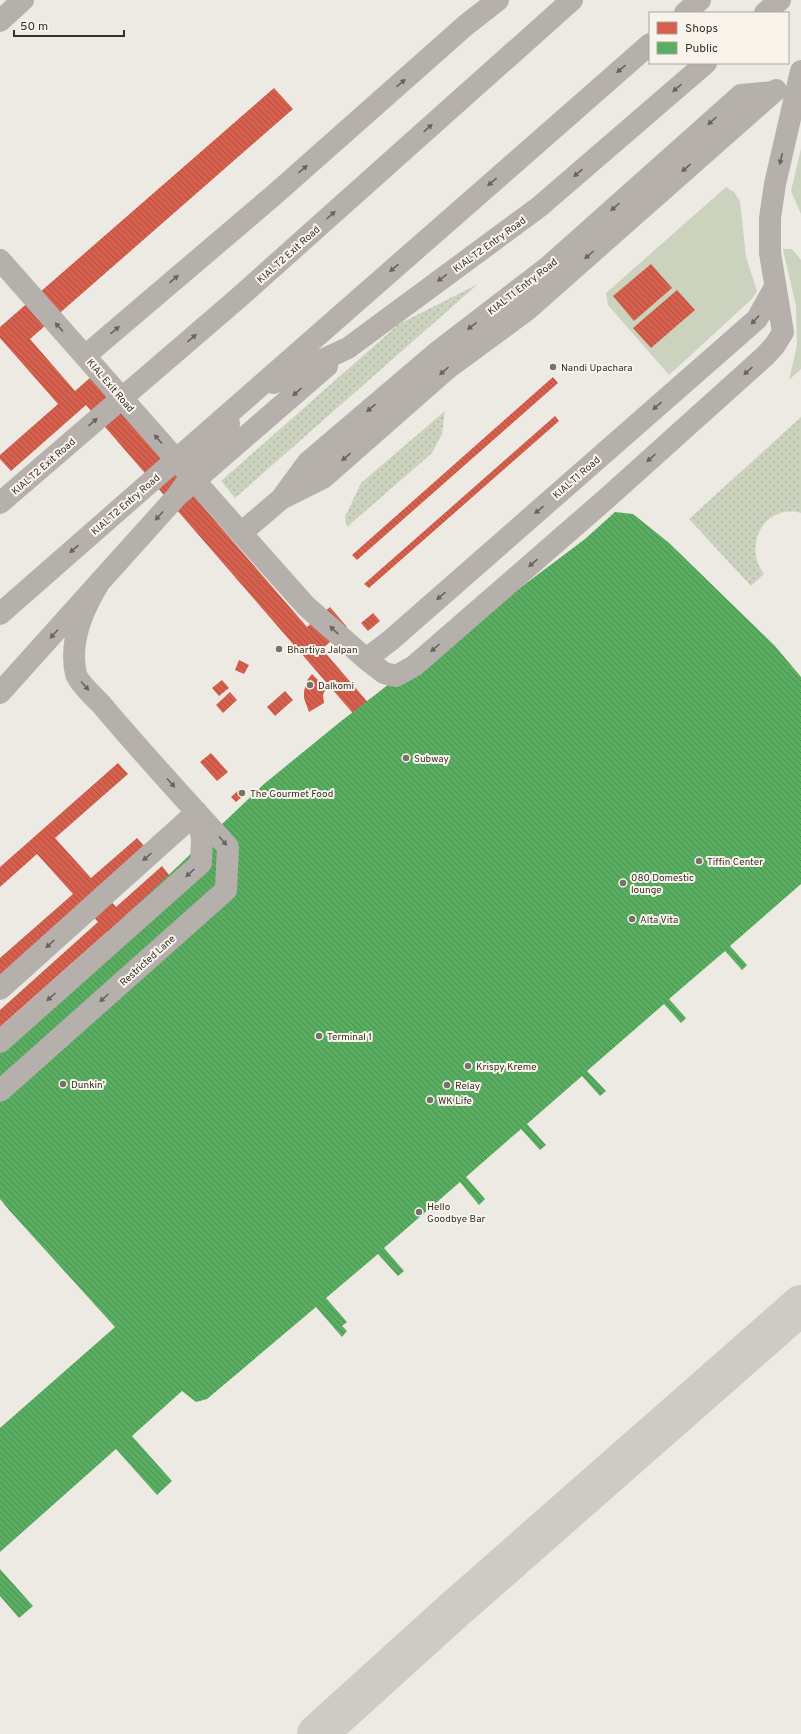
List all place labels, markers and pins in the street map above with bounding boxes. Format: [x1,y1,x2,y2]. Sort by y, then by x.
marker: Nandi Upachara [548,362,558,372]
place label: Nandi Upachara [561,362,633,375]
marker: Bhartiya Jalpan [274,644,284,654]
place label: Bhartiya Jalpan [287,644,358,657]
marker: Dalkomi [305,680,315,690]
place label: Dalkomi [318,680,354,693]
marker: Subway [401,753,411,763]
place label: Subway [414,753,449,766]
marker: The Gourmet Food [237,788,247,798]
place label: The Gourmet Food [250,788,333,801]
marker: Tiffin Center [694,856,704,866]
place label: Tiffin Center [707,856,763,869]
place label: 080 Domestic lounge [631,872,694,897]
marker: 080 Domestic lounge [618,878,628,888]
marker: Alta Vita [627,914,637,924]
place label: Alta Vita [640,914,678,927]
marker: Terminal 1 [314,1031,324,1041]
place label: Terminal 1 [327,1031,372,1044]
marker: Krispy Kreme [463,1061,473,1071]
place label: Krispy Kreme [476,1061,537,1074]
marker: Dunkin' [58,1079,68,1089]
place label: Dunkin' [71,1079,105,1092]
marker: Relay [442,1080,452,1090]
place label: Relay [455,1080,480,1093]
marker: WK Life [425,1095,435,1105]
place label: WK Life [438,1095,472,1108]
place label: Hello Goodbye Bar [427,1201,486,1226]
marker: Hello Goodbye Bar [414,1207,424,1217]

